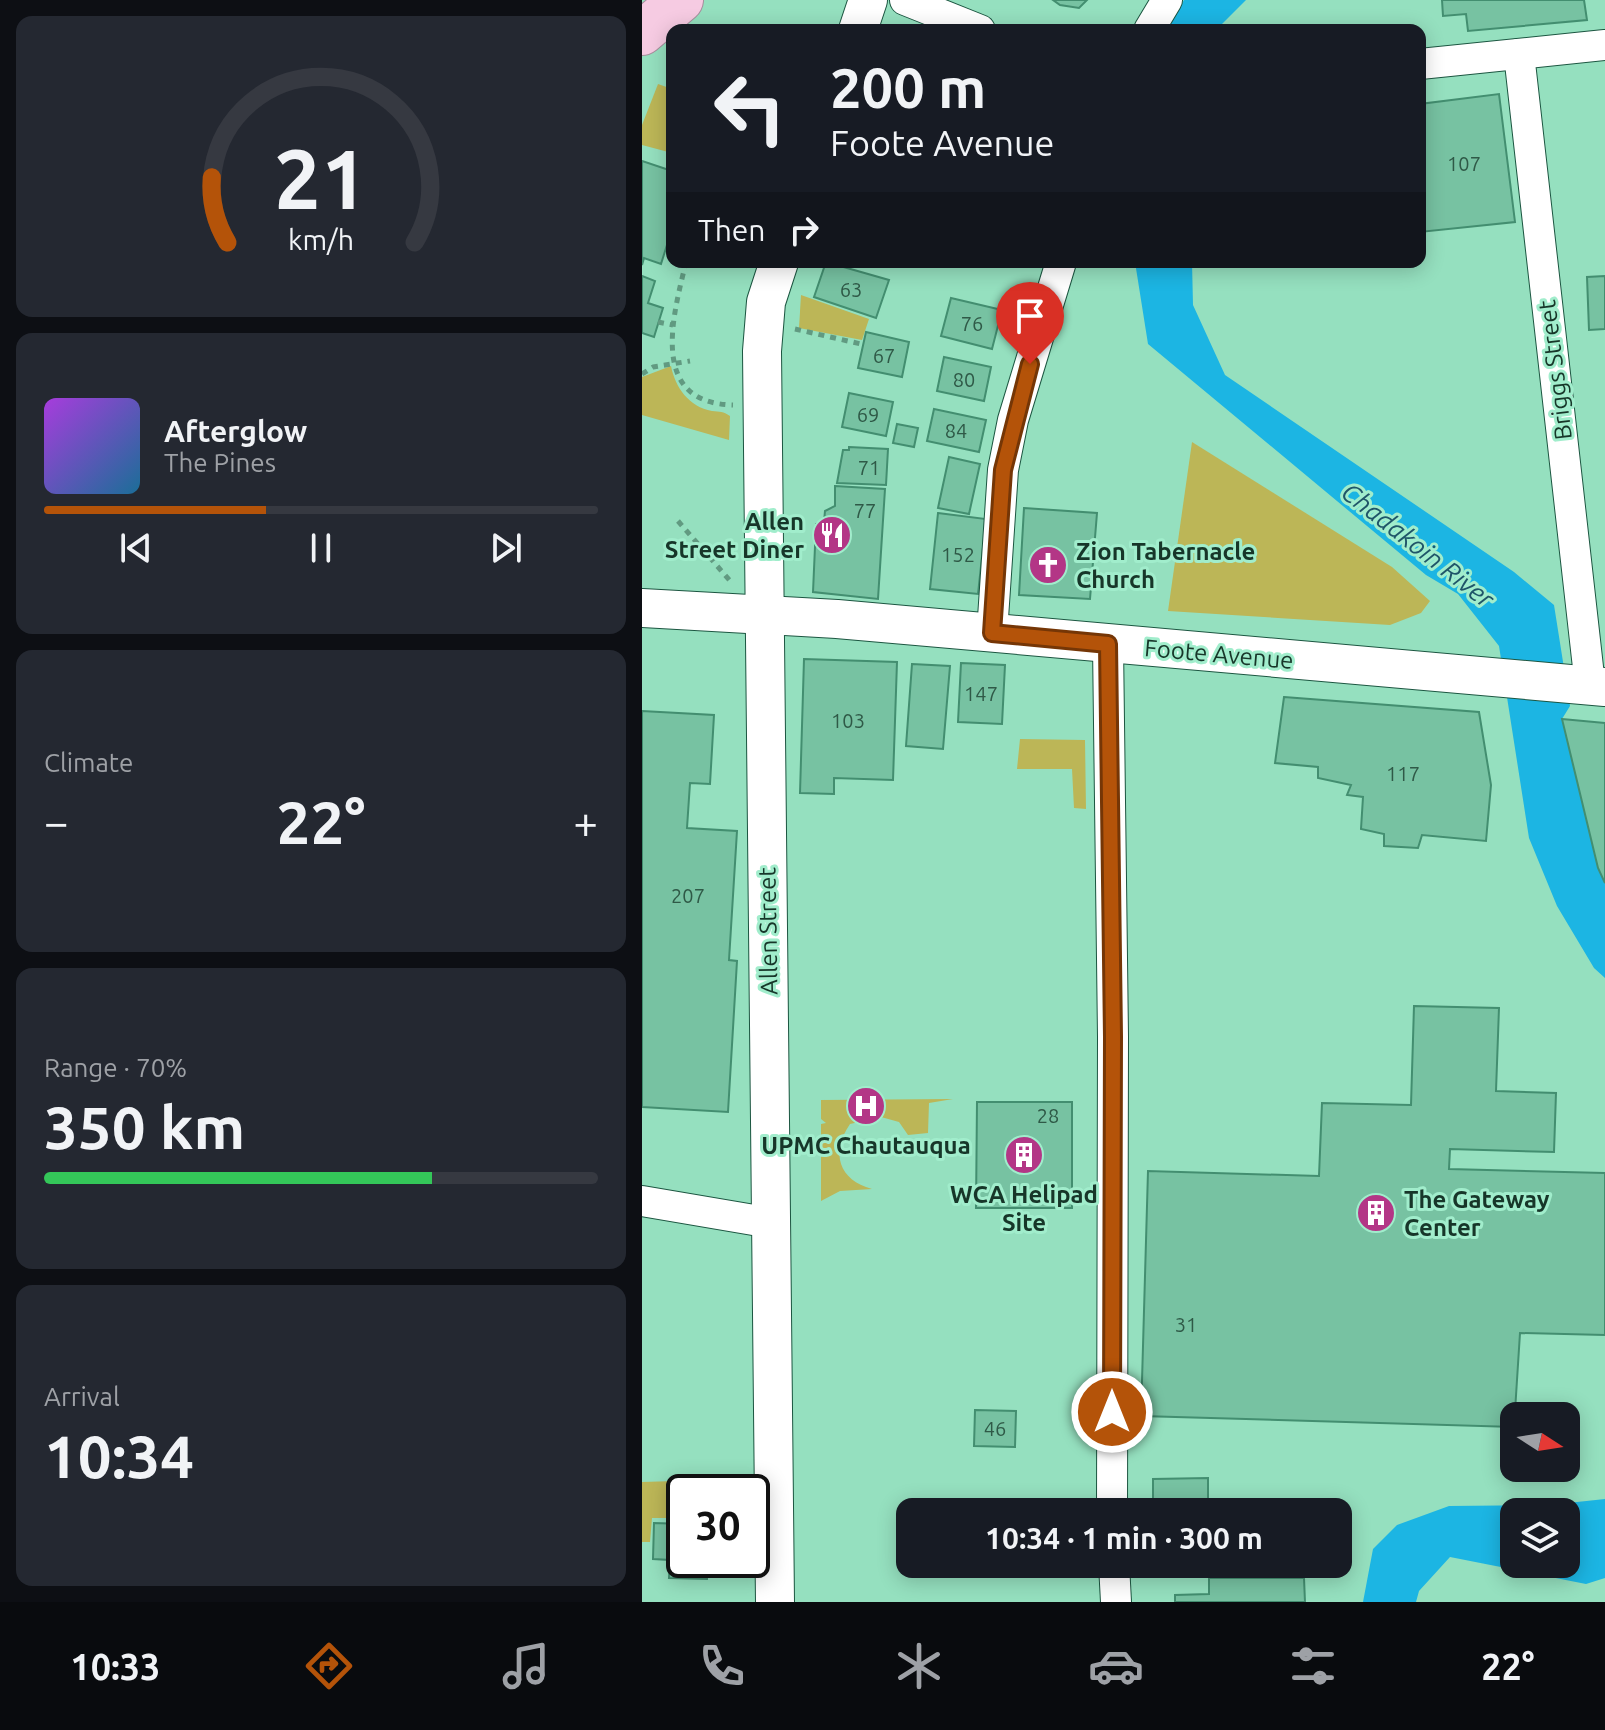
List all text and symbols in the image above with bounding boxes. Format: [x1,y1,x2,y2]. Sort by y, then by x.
icon: left [698,56,802,160]
text: 200 m [830,56,986,119]
text: Foote Avenue [830,122,1055,163]
text: 21 [274,130,368,224]
house number: 107 [1447,152,1481,175]
icon: right [782,208,826,252]
text: Then [698,213,766,247]
text: km/h [288,223,354,255]
house number: 63 [840,278,862,301]
pin [996,282,1064,364]
icon: arrive [1008,294,1052,338]
street label: Briggs Street [1533,298,1577,441]
house number: 76 [961,312,983,335]
house number: 67 [873,344,895,367]
house number: 80 [953,368,975,391]
house number: 69 [857,403,879,426]
text: Afterglow [164,414,307,448]
house number: 84 [945,419,967,442]
text: The Pines [164,448,276,477]
house number: 71 [858,456,880,479]
water label: Chadakoin River [1336,477,1501,614]
house number: 77 [854,499,876,522]
place label: Allen Street Diner [665,508,804,563]
restaurant icon: Allen Street Diner [811,514,853,556]
icon: previous [114,526,158,570]
icon: pause [299,526,343,570]
icon: next [484,526,528,570]
place label: Zion Tabernacle Church [1076,538,1255,593]
house number: 152 [941,543,975,566]
church icon: Zion Tabernacle Church [1027,544,1069,586]
street label: Foote Avenue [1143,634,1295,674]
house number: 147 [964,682,998,705]
house number: 103 [831,709,865,732]
text: Climate [44,748,133,777]
house number: 117 [1386,762,1420,785]
text: 22° [277,788,365,855]
text: − [44,797,69,846]
text: + [573,797,598,846]
street label: Allen Street [753,866,783,995]
house number: 207 [671,884,705,907]
text: Range · 70% [44,1053,187,1082]
hospital icon: UPMC Chautauqua [845,1085,887,1127]
text: 350 km [44,1093,245,1160]
house number: 28 [1037,1104,1059,1127]
place label: UPMC Chautauqua [761,1132,971,1159]
building icon: WCA Helipad Site [1003,1134,1045,1176]
place label: WCA Helipad Site [950,1181,1098,1236]
place label: The Gateway Center [1404,1186,1550,1241]
building icon: The Gateway Center [1355,1192,1397,1234]
house number: 31 [1175,1313,1197,1336]
position arrow [1070,1370,1154,1454]
text: Arrival [44,1382,120,1411]
north arrow [1500,1402,1580,1482]
map controls [1500,1402,1580,1578]
house number: 46 [984,1417,1006,1440]
text: 10:34 [44,1422,194,1489]
speed limit sign: 30 [666,1474,770,1578]
button: layers [1500,1498,1580,1578]
text: 10:34 · 1 min · 300 m [985,1521,1263,1555]
icon: directions [301,1638,357,1694]
icon: music [498,1638,554,1694]
icon: phone [694,1638,750,1694]
icon: climate [891,1638,947,1694]
icon: car [1088,1638,1144,1694]
icon: filters [1285,1638,1341,1694]
text: 10:33 [70,1646,160,1687]
text: 22° [1481,1646,1535,1687]

